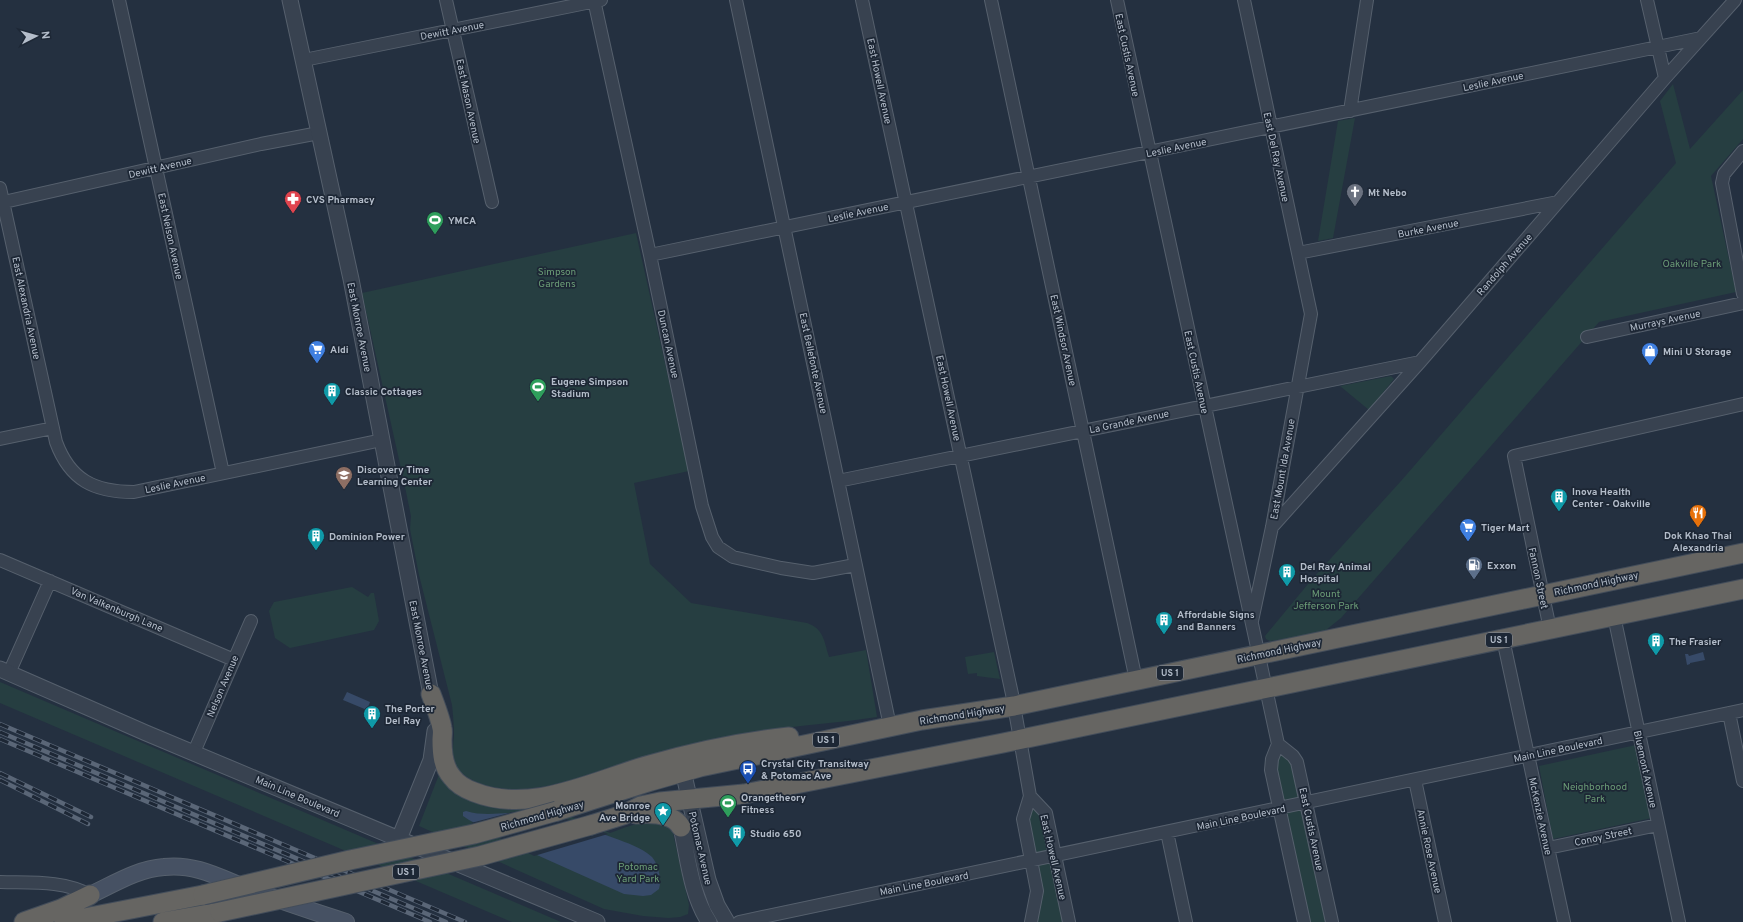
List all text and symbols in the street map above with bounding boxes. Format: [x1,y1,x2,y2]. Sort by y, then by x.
street label: East Custis Avenue [1111,12,1142,98]
north arrow [16,16,56,56]
street label: Dewitt Avenue [419,19,485,44]
text: N [38,30,52,40]
street label: East Howell Avenue [863,37,894,125]
street label: East Mason Avenue [452,58,483,145]
street label: Leslie Avenue [1462,70,1525,95]
street label: East Del Ray Avenue [1260,111,1291,203]
street label: Leslie Avenue [1145,136,1208,161]
street label: Dewitt Avenue [127,155,193,182]
church icon: Mt Nebo [1345,182,1365,207]
place label: Mt Nebo [1368,187,1407,200]
pharmacy icon: CVS Pharmacy [283,189,303,214]
street label: East Nelson Avenue [154,192,185,281]
place label: CVS Pharmacy [306,194,375,207]
street label: Leslie Avenue [827,201,890,226]
sports icon: YMCA [425,210,445,235]
place label: YMCA [448,215,476,228]
street label: Burke Avenue [1397,217,1460,242]
street label: Randolph Avenue [1475,231,1536,299]
street label: East Alexandria Avenue [8,256,43,361]
park label: Oakville Park [1663,258,1721,271]
park label: Simpson Gardens [538,266,576,291]
street label: East Monroe Avenue [343,281,374,373]
street label: East Windsor Avenue [1046,293,1079,387]
street label: Murrays Avenue [1629,308,1702,335]
street label: Duncan Avenue [654,309,681,380]
street label: East Bellefonte Avenue [795,312,830,415]
street label: East Custis Avenue [1180,329,1211,415]
supermarket icon: Aldi [307,339,327,364]
shop icon: Mini U Storage [1640,341,1660,366]
place label: Aldi [330,344,349,357]
place label: Mini U Storage [1663,346,1732,359]
street label: East Howell Avenue [932,354,963,442]
place label: Eugene Simpson Stadium [551,376,628,401]
sports icon: Eugene Simpson Stadium [528,377,548,402]
building icon: Classic Cottages [322,381,342,406]
place label: Classic Cottages [345,386,422,399]
street label: La Grande Avenue [1088,408,1170,437]
street label: East Mount Ida Avenue [1268,418,1299,521]
place label: Discovery Time Learning Center [357,464,433,489]
school or university icon: Discovery Time Learning Center [334,465,354,490]
street label: Leslie Avenue [144,472,207,497]
place label: Inova Health Center - Oakville [1572,486,1651,511]
building icon: Inova Health Center - Oakville [1549,487,1569,512]
restaurant icon: Dok Khao Thai Alexandria [1688,503,1708,528]
supermarket icon: Tiger Mart [1458,517,1478,542]
place label: Tiger Mart [1481,522,1530,535]
building icon: Dominion Power [306,526,326,551]
place label: Dok Khao Thai Alexandria [1664,530,1732,555]
place label: Dominion Power [329,531,406,544]
street label: Fannon Street [1525,546,1550,611]
fuel station icon: Exxon [1464,555,1484,580]
place label: Exxon [1487,560,1516,573]
place label: Del Ray Animal Hospital [1300,561,1371,586]
building icon: Del Ray Animal Hospital [1277,562,1297,587]
street label: Richmond Highway [1553,569,1640,600]
street label: Van Valkenburgh Lane [68,585,165,636]
park label: Mount Jefferson Park [1293,588,1359,613]
street label: East Monroe Avenue [405,599,436,691]
place label: Affordable Signs and Banners [1177,609,1255,634]
building icon: Affordable Signs and Banners [1154,610,1174,635]
building icon: The Frasier [1646,631,1666,656]
road number: US 1 [1486,633,1512,647]
street label: Richmond Highway [1236,636,1323,667]
place label: The Frasier [1669,636,1722,649]
street label: Nelson Avenue [204,654,242,720]
road number: US 1 [1157,666,1183,680]
street label: Richmond Highway [919,702,1006,729]
place label: The Porter Del Ray [385,703,436,728]
building icon: The Porter Del Ray [362,704,382,729]
street label: Bluemont Avenue [1630,729,1659,809]
road number: US 1 [813,733,839,747]
street label: Main Line Boulevard [1513,735,1604,766]
place label: Crystal City Transitway & Potomac Ave [761,758,869,783]
bus stop icon: Crystal City Transitway & Potomac Ave [738,759,758,784]
street label: Main Line Boulevard [253,774,342,821]
street label: McKenzie Avenue [1525,776,1554,856]
park label: Neighborhood Park [1563,781,1627,806]
street label: East Custis Avenue [1295,786,1326,872]
place label: Orangetheory Fitness [741,792,806,817]
sports icon: Orangetheory Fitness [718,793,738,818]
street label: Richmond Highway [499,798,586,835]
place label: Monroe Ave Bridge [599,800,650,825]
place icon: Monroe Ave Bridge [653,801,673,826]
street label: Main Line Boulevard [1196,803,1287,834]
street label: Annie Rose Avenue [1413,808,1444,895]
street label: Potomac Avenue [685,810,714,887]
street label: East Howell Avenue [1036,813,1069,901]
building icon: Studio 650 [727,823,747,848]
street label: Conoy Street [1573,825,1633,850]
place label: Studio 650 [750,828,802,841]
park label: Potomac Yard Park [616,861,660,886]
road number: US 1 [393,865,419,879]
street label: Main Line Boulevard [879,869,970,899]

